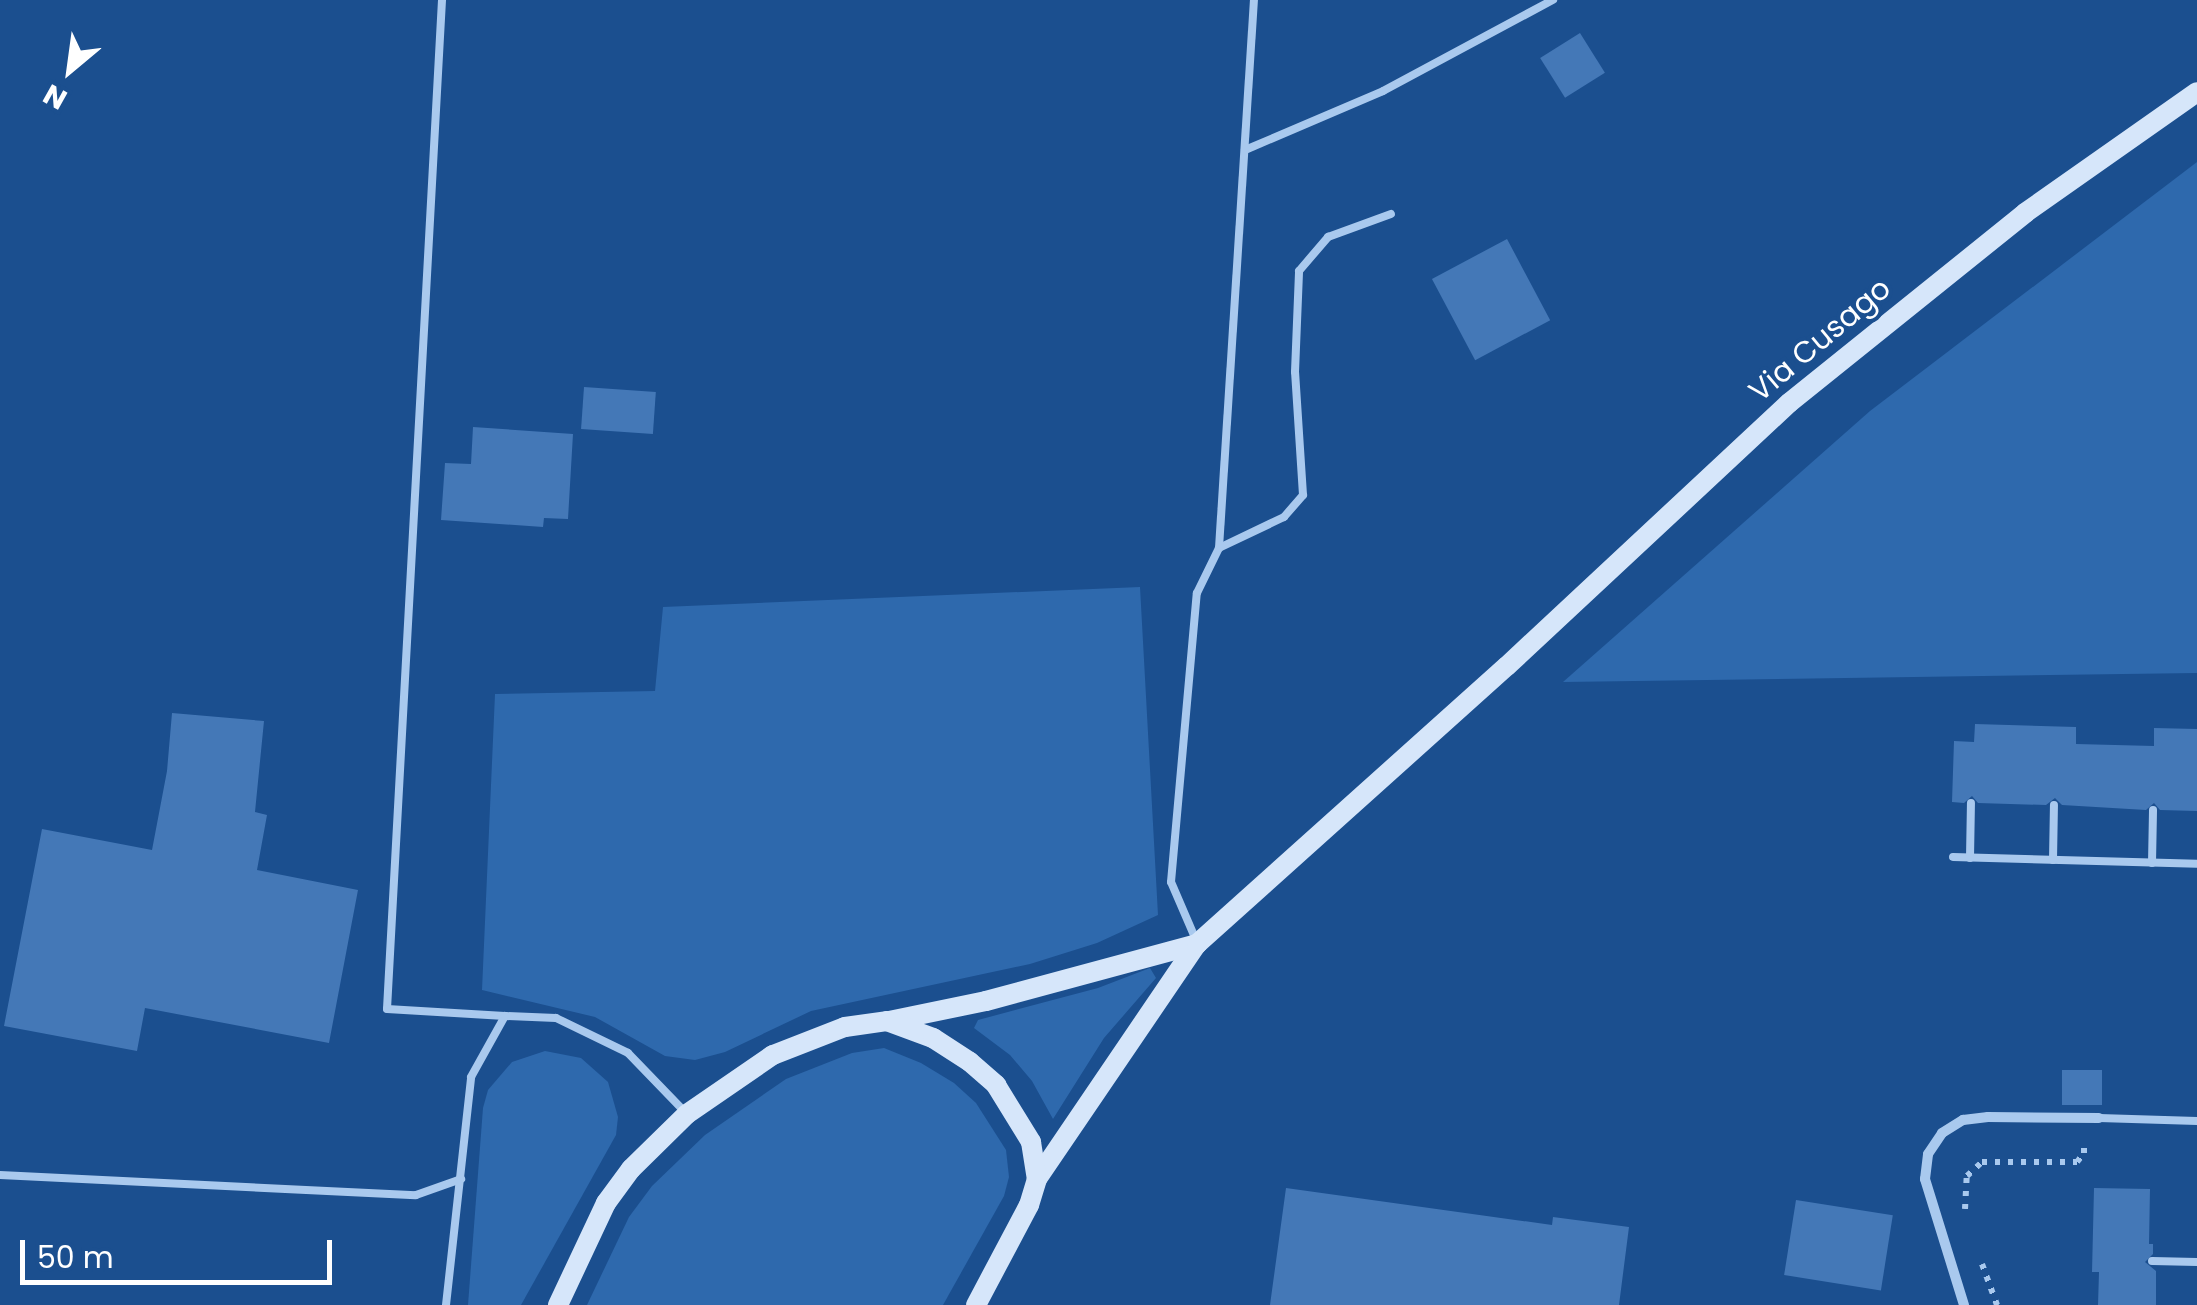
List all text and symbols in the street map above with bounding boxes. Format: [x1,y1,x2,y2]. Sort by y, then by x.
north arrow [20,20,120,120]
text: N [37,75,74,119]
street label: Via Cusago [1742,270,1898,410]
scale bar [25,1220,338,1282]
text: 50 m [37,1236,114,1279]

